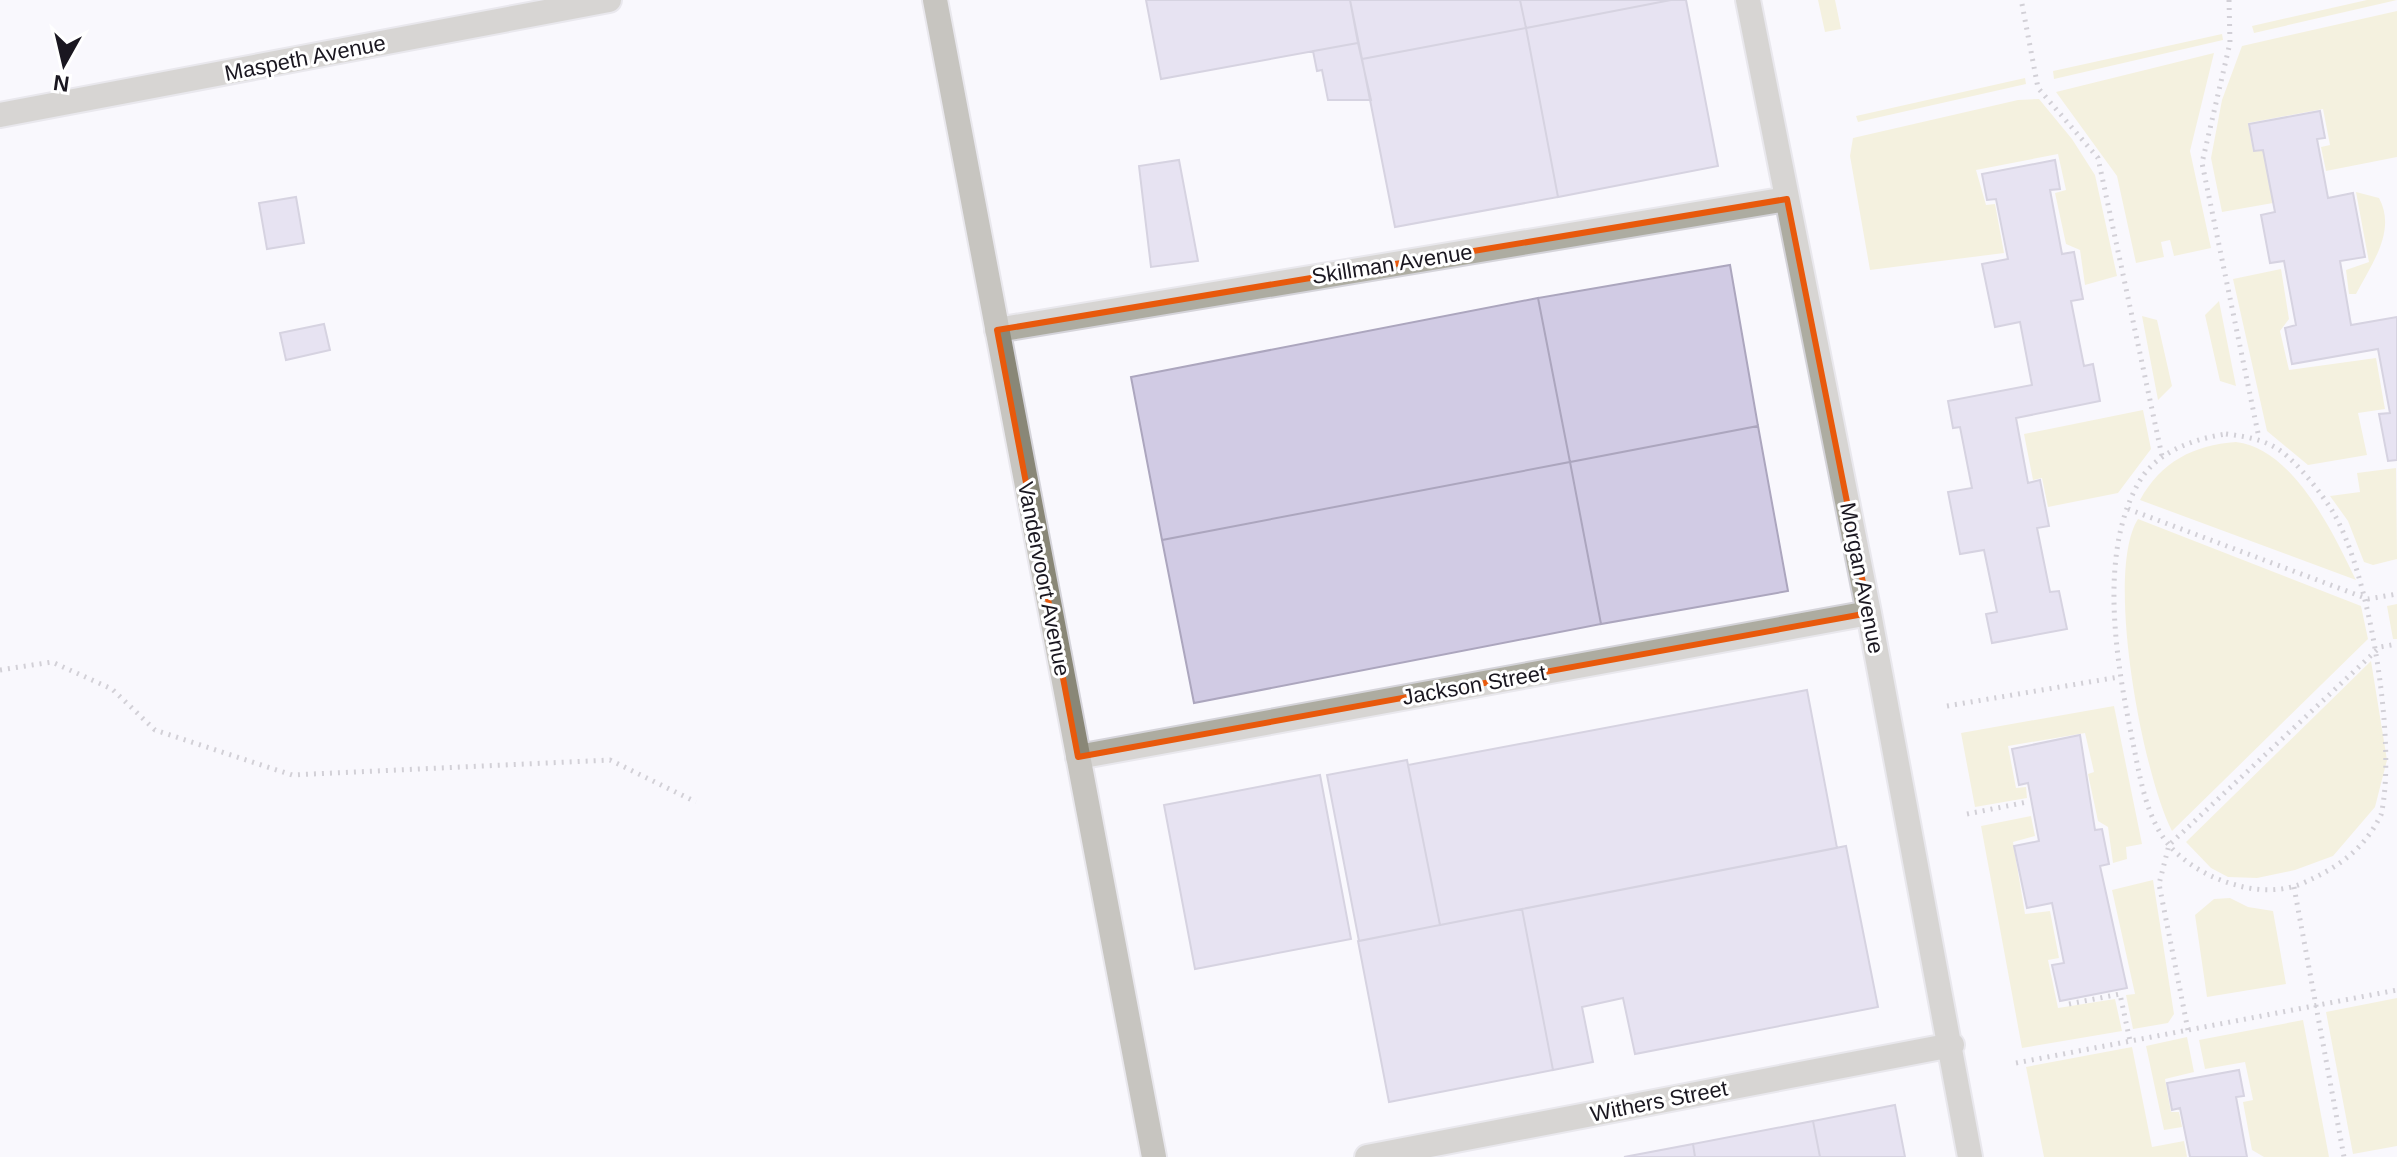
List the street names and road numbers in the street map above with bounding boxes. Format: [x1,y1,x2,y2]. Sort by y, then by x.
street label: Maspeth Avenue [222,30,388,86]
street label: Skillman Avenue [1310,239,1474,289]
street label: Vandervoort Avenue [1013,480,1075,678]
street label: Morgan Avenue [1835,500,1889,656]
street label: Jackson Street [1400,660,1548,710]
street label: Withers Street [1588,1075,1730,1127]

